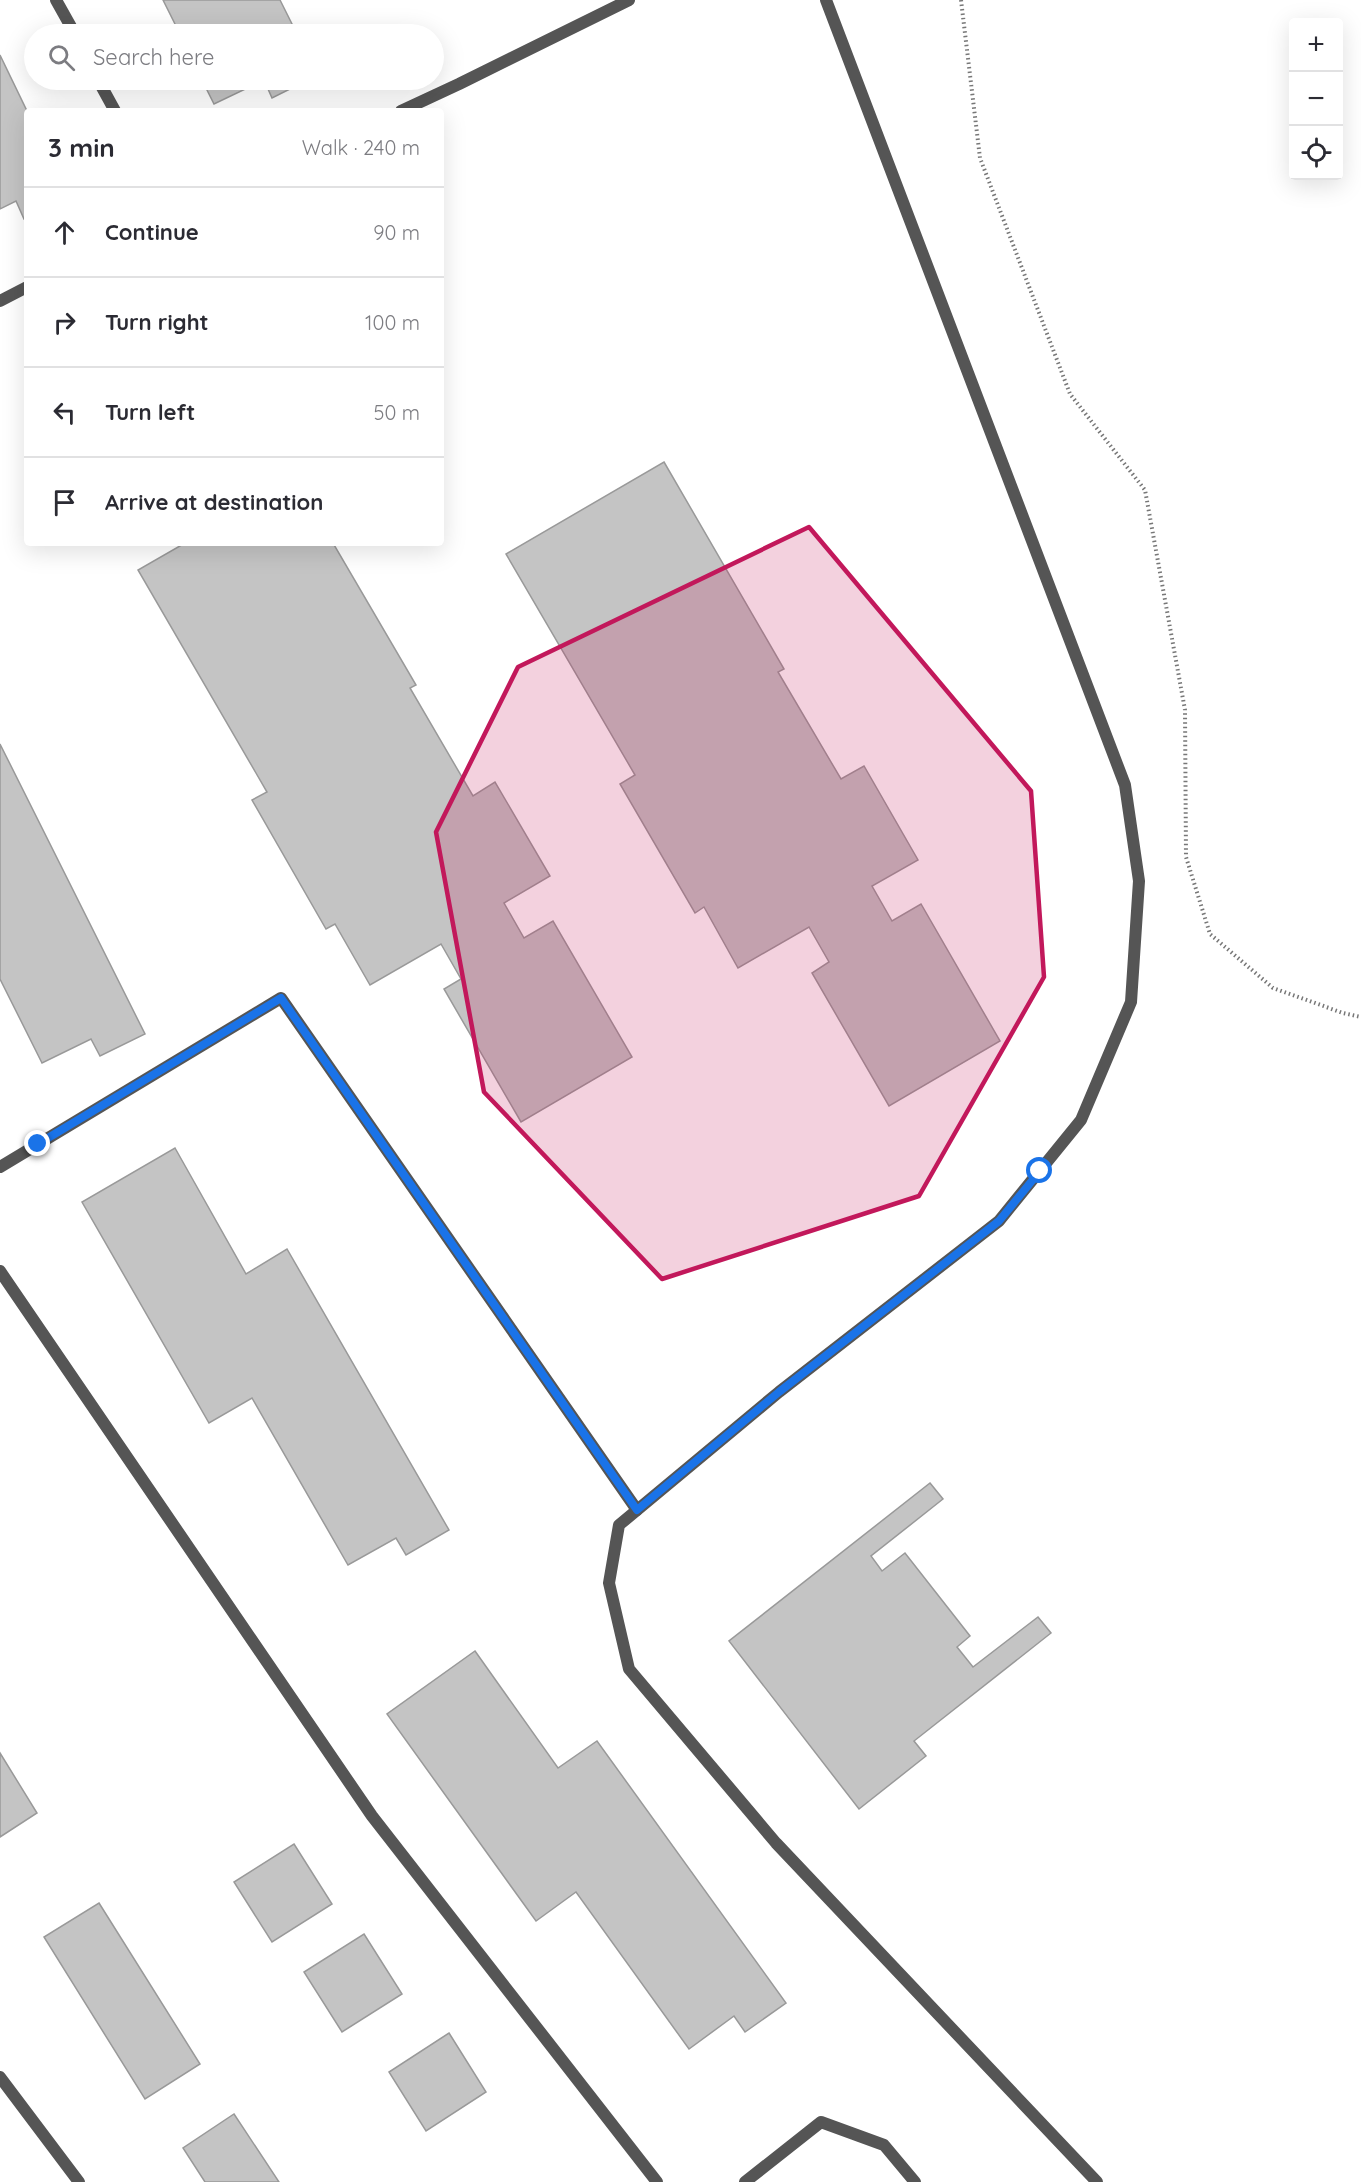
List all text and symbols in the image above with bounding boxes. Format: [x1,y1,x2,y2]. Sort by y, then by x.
map controls [1289,18,1343,180]
button: + [1289,18,1343,72]
search box [24,24,444,90]
icon: search [45,41,78,74]
text: Search here [93,43,214,71]
button: − [1289,72,1343,126]
button: locate [1289,126,1343,180]
text: 3 min [48,131,115,164]
text: Walk · 240 m [302,135,420,160]
icon: ahead [48,216,81,249]
text: Continue [105,218,199,246]
text: 90 m [373,220,420,245]
icon: right [48,306,81,339]
text: Turn right [105,308,209,336]
text: 100 m [365,310,420,335]
icon: left [48,396,81,429]
text: Turn left [105,398,195,426]
text: 50 m [374,400,420,425]
icon: arrive [48,486,81,519]
text: Arrive at destination [105,488,323,516]
route end [24,1130,50,1156]
route start [1026,1157,1052,1183]

